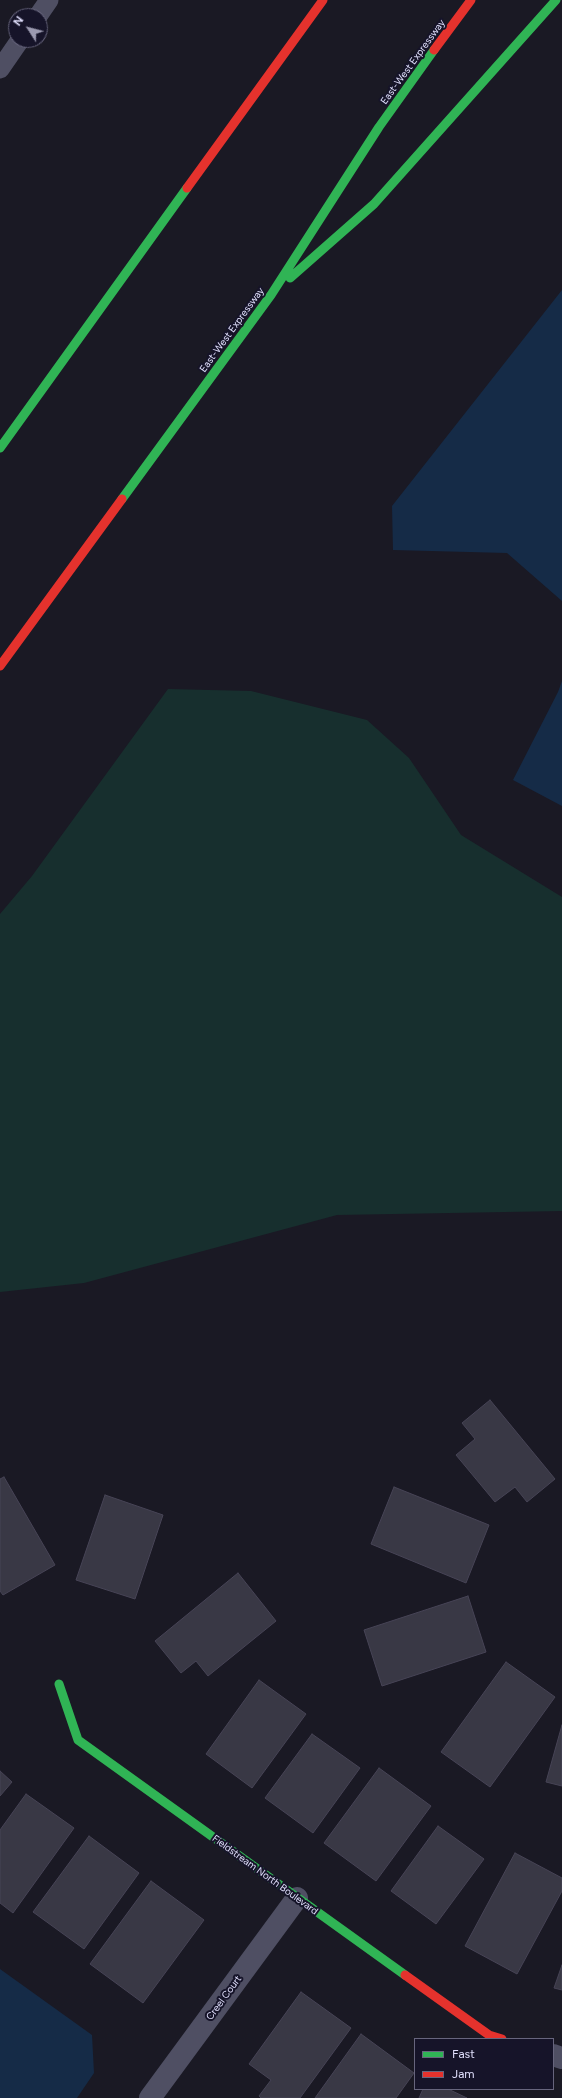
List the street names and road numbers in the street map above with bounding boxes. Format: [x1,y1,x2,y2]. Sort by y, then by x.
street label: East-West Expressway [378,17,448,107]
street label: East-West Expressway [197,285,267,375]
street label: Fieldstream North Boulevard [210,1833,320,1917]
street label: Creel Court [204,1973,244,2023]

